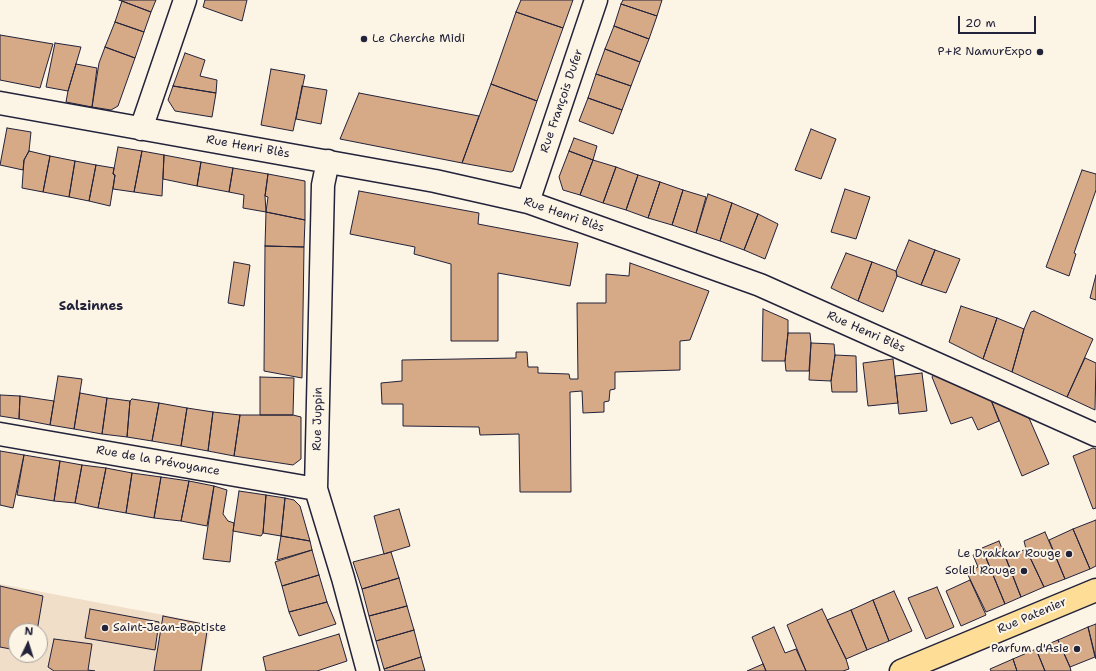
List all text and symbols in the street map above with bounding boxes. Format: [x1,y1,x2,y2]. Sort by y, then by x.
scale bar [960,8,1038,34]
text: 20 m [965,15,996,31]
place label: Le Cherche Midi [372,32,465,46]
marker: Le Cherche Midi [359,34,369,44]
place label: P+R NamurExpo [938,45,1032,59]
street label: Rue François Dufer [537,47,587,155]
marker: P+R NamurExpo [1035,47,1045,57]
street label: Rue Henri Blès [205,133,291,161]
street label: Rue Henri Blès [522,194,606,236]
district label: Salzinnes [59,299,123,315]
street label: Rue Henri Blès [824,308,908,356]
street label: Rue Juppin [310,387,326,451]
street label: Rue de la Prévoyance [95,443,221,479]
place label: Le Drakkar Rouge [957,547,1061,561]
marker: Le Drakkar Rouge [1064,549,1074,559]
place label: Soleil Rouge [945,564,1016,578]
marker: Soleil Rouge [1019,566,1029,576]
street label: Rue Patenier [995,595,1069,637]
place label: Saint-Jean-Baptiste [113,621,226,635]
north arrow [8,623,48,663]
marker: Saint-Jean-Baptiste [100,623,110,633]
text: N [24,624,34,639]
place label: Parfum d'Asie [991,642,1069,656]
marker: Parfum d'Asie [1072,644,1082,654]

